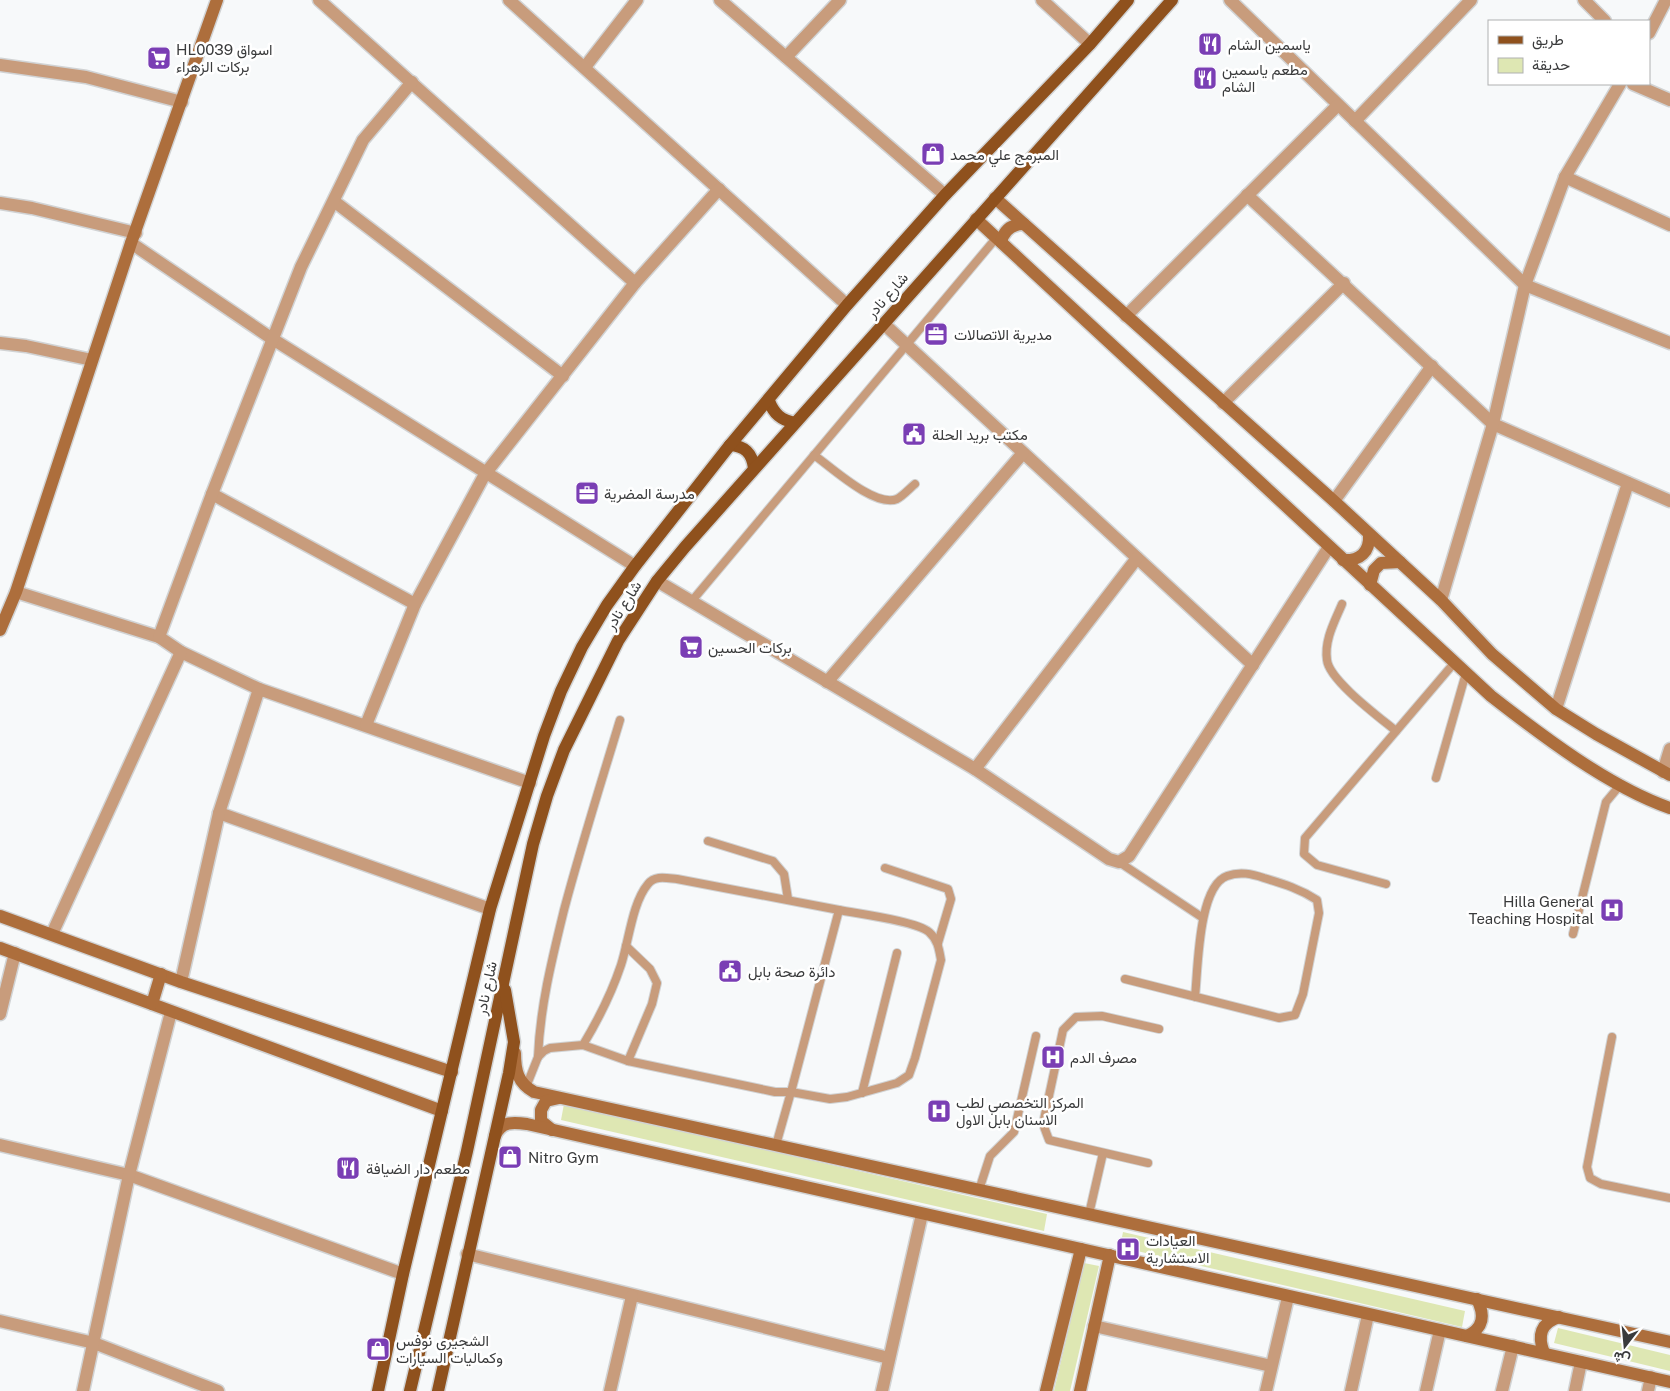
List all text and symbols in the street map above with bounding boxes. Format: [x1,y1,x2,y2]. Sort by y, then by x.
legend [1488,20,1650,85]
restaurant icon: ياسمين الشام [1197,31,1223,57]
text: طريق [1532,31,1564,50]
place label: ياسمين الشام [1228,36,1311,55]
place label: HL0039 اسواق بركات الزهراء [176,41,273,76]
supermarket icon: HL0039 اسواق بركات الزهراء [146,45,172,71]
text: حديقة [1532,56,1570,74]
place label: مطعم ياسمين الشام [1222,61,1308,97]
restaurant icon: مطعم ياسمين الشام [1192,65,1218,91]
shop icon: المبرمج علي محمد [920,141,946,167]
place label: المبرمج علي محمد [950,146,1059,168]
street label: شارع نادر [862,269,914,324]
office icon: مديرية الاتصالات [923,321,949,347]
place label: مديرية الاتصالات [954,326,1052,344]
public building icon: مكتب بريد الحلة [901,421,927,447]
place label: مكتب بريد الحلة [932,426,1028,444]
office icon: مدرسة المضرية [574,480,600,506]
place label: مدرسة المضرية [604,485,695,503]
street label: شارع نادر [601,577,647,635]
supermarket icon: بركات الحسين [678,634,704,660]
place label: بركات الحسين [708,639,792,658]
place label: Hilla General Teaching Hospital [1469,893,1594,927]
hospital icon: Hilla General Teaching Hospital [1599,897,1625,923]
public building icon: دائرة صحة بابل [717,958,743,984]
street label: شارع نادر [472,960,503,1018]
place label: دائرة صحة بابل [748,963,836,981]
hospital icon: مصرف الدم [1040,1044,1066,1070]
place label: مصرف الدم [1070,1049,1137,1068]
place label: المركز التخصصي لطب الاسنان بابل الاول [956,1094,1084,1129]
hospital icon: المركز التخصصي لطب الاسنان بابل الاول [926,1098,952,1124]
shop icon: Nitro Gym [497,1144,523,1170]
place label: Nitro Gym [528,1149,599,1166]
restaurant icon: مطعم دار الضيافة [335,1155,361,1181]
place label: مطعم دار الضيافة [366,1160,470,1179]
place label: العيادات الاستشارية [1146,1232,1209,1267]
hospital icon: العيادات الاستشارية [1115,1236,1141,1262]
north arrow [1600,1321,1650,1371]
place label: الشجيري نوفس وكماليات السيارات [396,1332,503,1367]
shop icon: الشجيري نوفس وكماليات السيارات [365,1336,391,1362]
text: ش [1611,1347,1632,1369]

